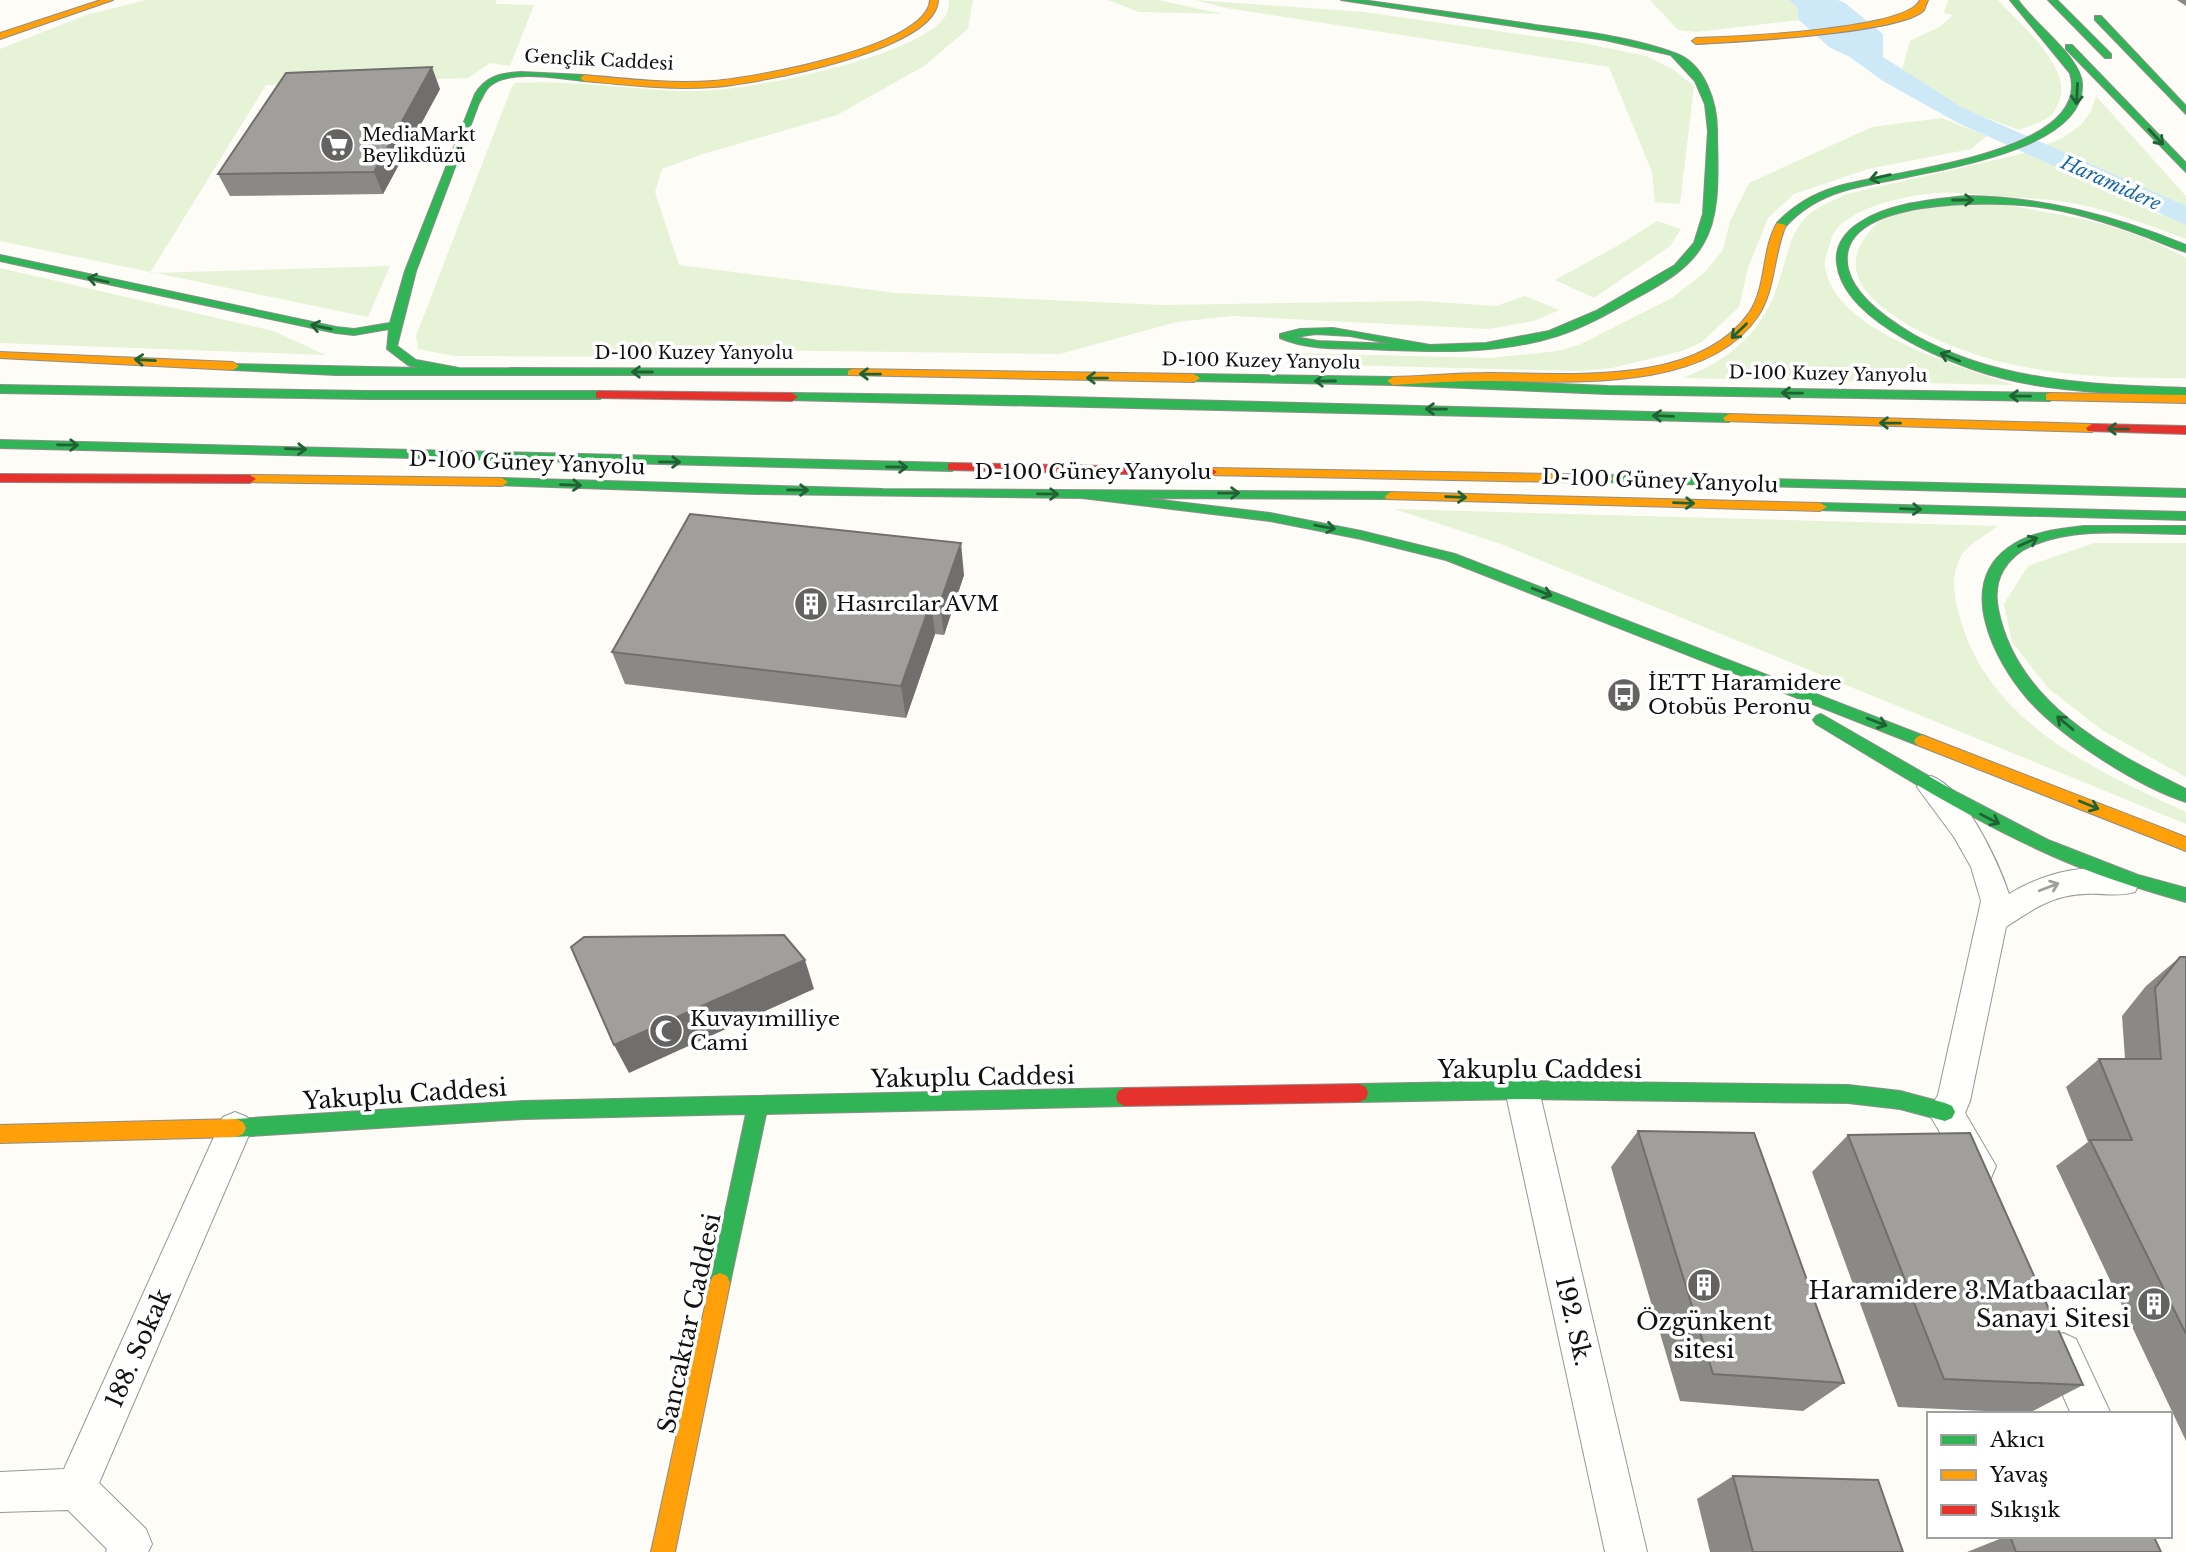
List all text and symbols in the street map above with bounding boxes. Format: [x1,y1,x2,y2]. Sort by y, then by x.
street label: Gençlik Caddesi [524,45,674,75]
one-way arrow [2070,82,2083,105]
place label: MediaMarkt Beylikdüzü [362,124,476,167]
supermarket icon: MediaMarkt Beylikdüzü [318,126,356,164]
one-way arrow [2147,128,2164,145]
water label: Haramidere [2057,150,2165,215]
one-way arrow [1869,171,1892,185]
one-way arrow [1952,193,1975,207]
one-way arrow [87,272,110,286]
one-way arrow [310,320,333,334]
one-way arrow [1731,322,1748,339]
street label: D-100 Kuzey Yanyolu [595,342,793,364]
street label: D-100 Kuzey Yanyolu [1161,348,1361,374]
one-way arrow [1940,350,1962,363]
one-way arrow [134,354,157,367]
street label: D-100 Kuzey Yanyolu [1728,361,1928,387]
one-way arrow [631,365,654,379]
one-way arrow [858,367,881,381]
one-way arrow [1086,371,1109,385]
one-way arrow [1313,374,1336,388]
one-way arrow [1781,386,1804,399]
one-way arrow [2009,389,2032,403]
one-way arrow [1424,403,1447,416]
one-way arrow [1652,410,1675,423]
one-way arrow [1879,416,1902,430]
one-way arrow [2107,422,2130,435]
one-way arrow [56,438,79,452]
one-way arrow [284,443,307,456]
street label: D-100 Güney Yanyolu [408,446,646,480]
one-way arrow [658,456,681,469]
street label: D-100 Güney Yanyolu [975,459,1211,485]
one-way arrow [886,460,909,473]
street label: D-100 Güney Yanyolu [1541,464,1779,498]
one-way arrow [559,478,582,491]
one-way arrow [787,484,810,497]
one-way arrow [1217,486,1240,500]
one-way arrow [1036,488,1059,501]
one-way arrow [1445,490,1468,504]
one-way arrow [1672,496,1695,510]
one-way arrow [1899,502,1922,516]
one-way arrow [1313,521,1336,534]
one-way arrow [2017,535,2038,548]
building icon: Hasırcılar AVM [792,585,830,623]
one-way arrow [1531,587,1552,600]
place label: Hasırcılar AVM [836,591,999,617]
place label: İETT Haramidere Otobüs Peronu [1648,670,1842,720]
bus stop icon: İETT Haramidere Otobüs Peronu [1605,676,1643,714]
one-way arrow [1866,716,1887,729]
one-way arrow [2057,716,2075,731]
one-way arrow [2077,800,2099,813]
one-way arrow [1979,813,2000,827]
one-way arrow [2038,880,2059,893]
place label: Kuvayımilliye Cami [690,1006,840,1056]
mosque icon: Kuvayımilliye Cami [647,1012,685,1050]
street label: Yakuplu Caddesi [1437,1055,1642,1084]
street label: Yakuplu Caddesi [870,1061,1075,1093]
street label: Yakuplu Caddesi [301,1072,508,1116]
street label: Sancaktar Caddesi [652,1210,726,1436]
building icon: Özgünkent sitesi [1685,1266,1723,1304]
street label: 192. Sk. [1550,1274,1598,1368]
place label: Haramidere 3.Matbaacılar Sanayi Sitesi [1808,1276,2131,1333]
street label: 188. Sokak [99,1284,177,1412]
building icon: Haramidere 3.Matbaacılar Sanayi Sitesi [2135,1285,2173,1323]
place label: Özgünkent sitesi [1636,1307,1772,1364]
legend [1927,1412,2172,1538]
text: Akıcı [1989,1427,2045,1453]
text: Yavaş [1989,1462,2048,1488]
text: Sıkışık [1990,1497,2060,1523]

